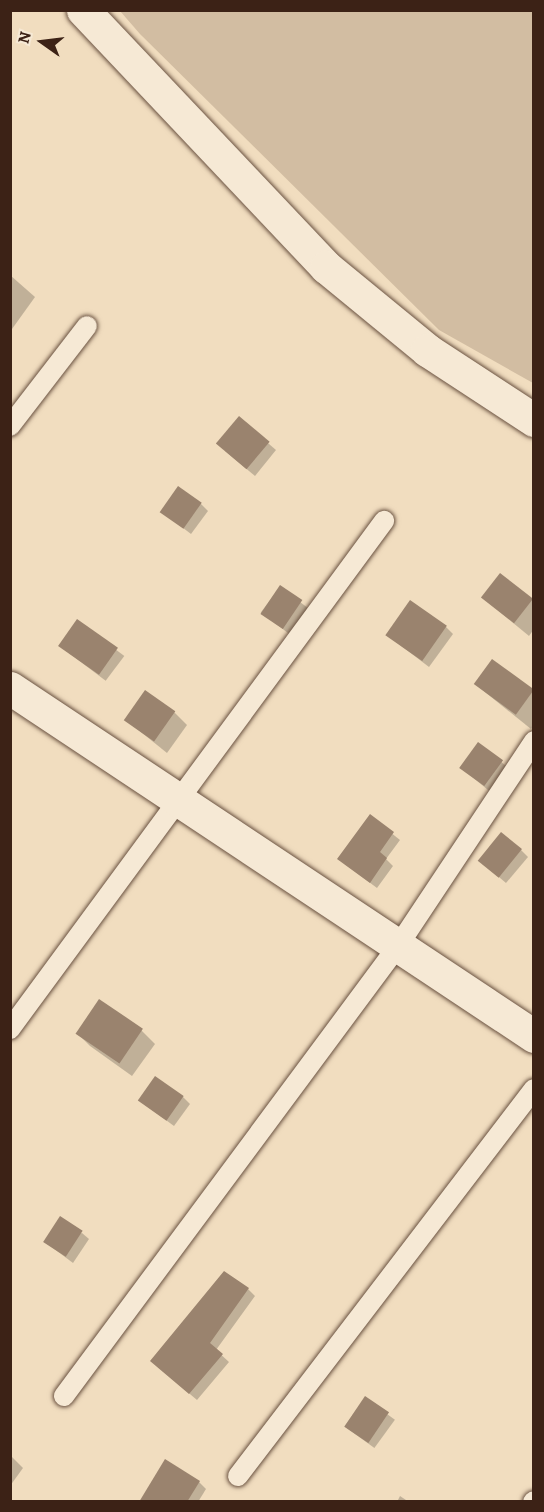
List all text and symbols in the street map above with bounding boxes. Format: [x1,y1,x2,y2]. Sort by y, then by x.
north arrow [12,12,72,72]
text: N [12,29,37,46]

